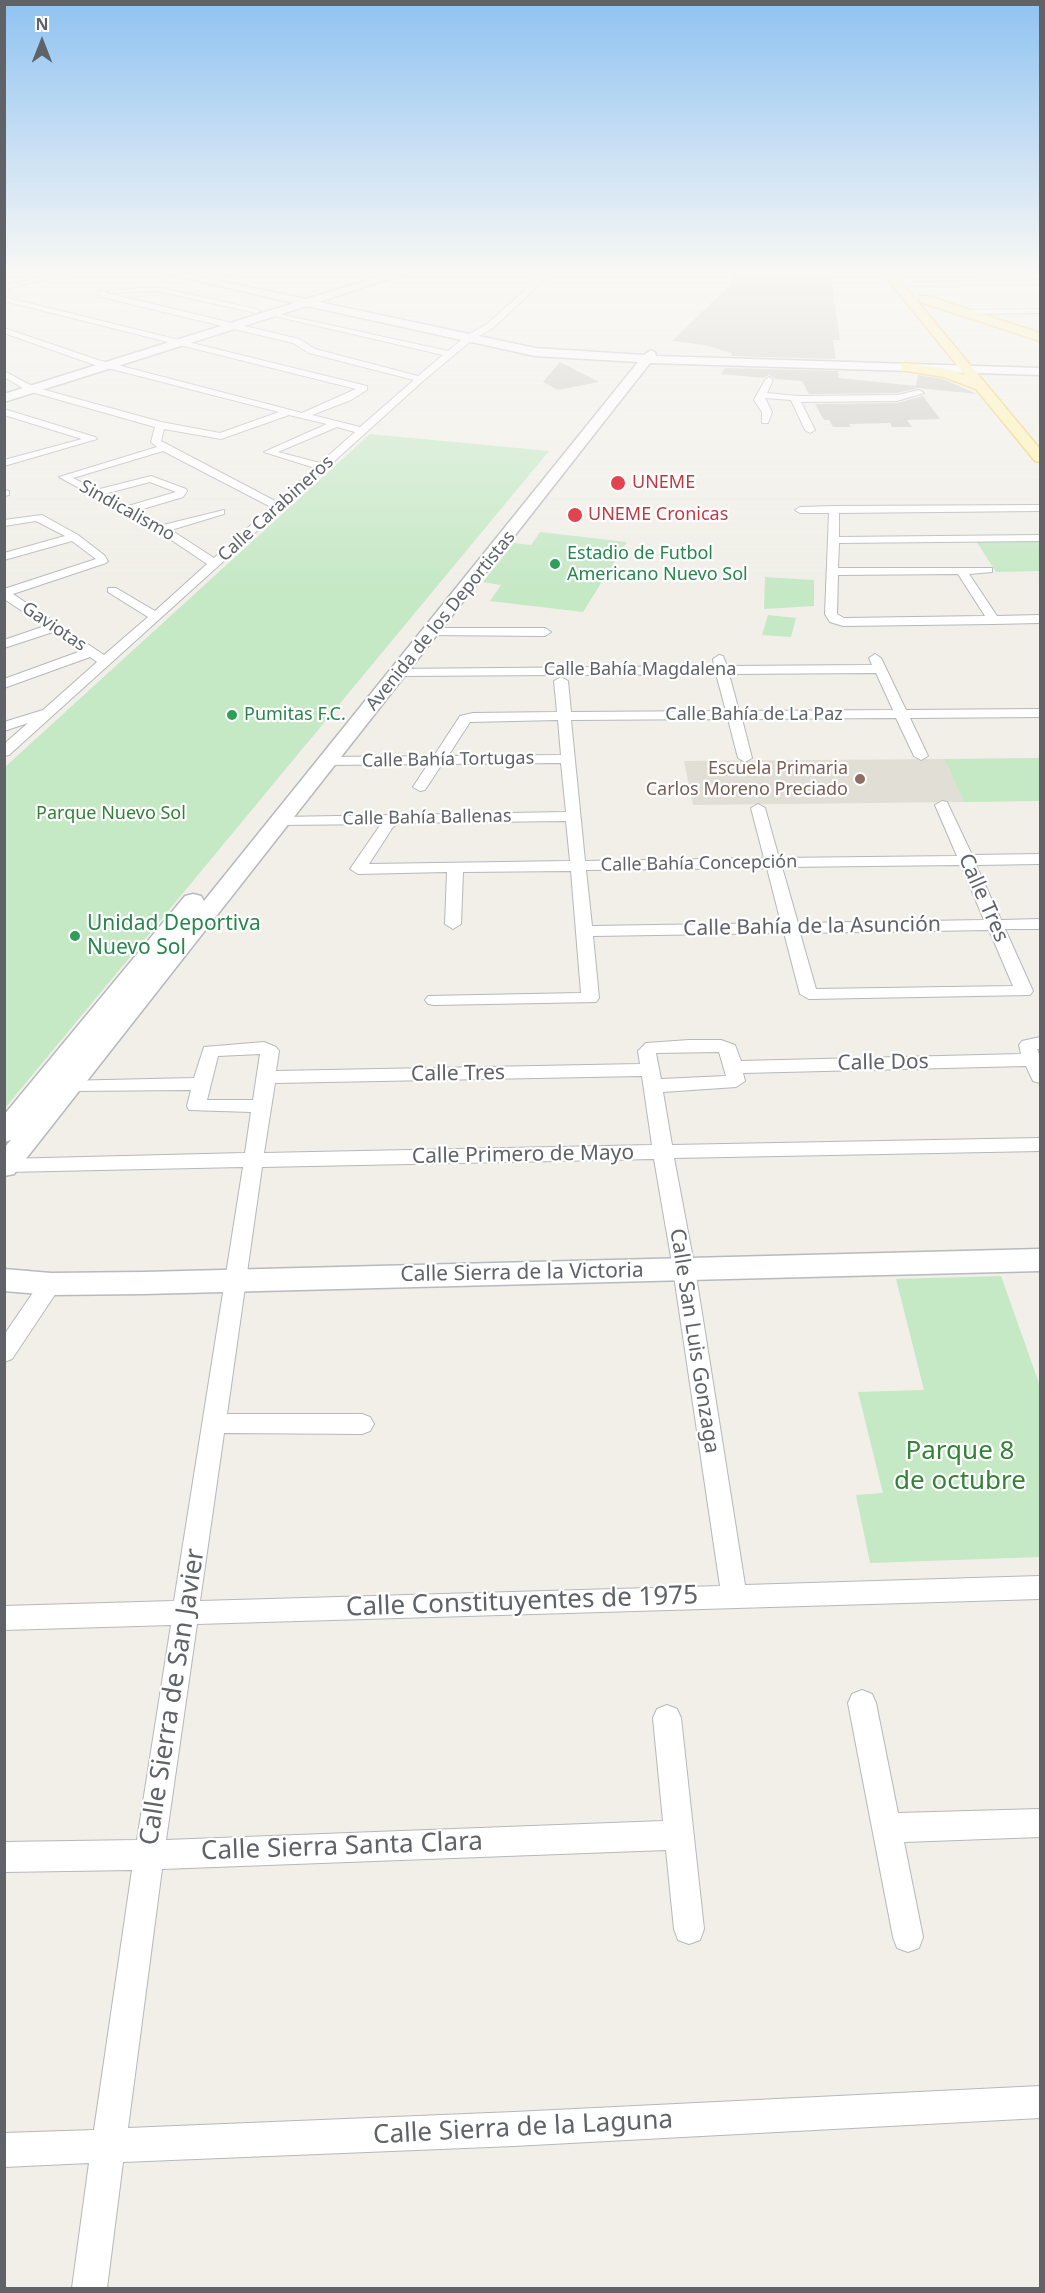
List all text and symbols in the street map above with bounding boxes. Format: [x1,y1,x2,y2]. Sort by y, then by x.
north arrow [12,12,72,72]
text: N [35,13,49,35]
street label: Calle Carabineros [214,452,338,566]
place label: UNEME [632,472,695,494]
marker: UNEME [609,474,627,492]
street label: Sindicalismo [76,476,178,546]
place label: UNEME Cronicas [588,504,728,526]
marker: UNEME Cronicas [566,506,584,524]
street label: Avenida de los Deportistas [362,527,520,715]
place label: Estadio de Futbol Americano Nuevo Sol [567,543,748,586]
marker: Estadio de Futbol Americano Nuevo Sol [548,557,562,571]
street label: Gaviotas [18,598,90,656]
street label: Calle Bahía Magdalena [544,659,736,681]
place label: Pumitas F.C. [244,704,346,726]
street label: Calle Bahía de La Paz [665,704,843,726]
marker: Pumitas F.C. [225,708,239,722]
street label: Calle Bahía Tortugas [362,748,534,772]
place label: Escuela Primaria Carlos Moreno Preciado [646,758,848,800]
marker: Escuela Primaria Carlos Moreno Preciado [853,772,867,786]
park label: Parque Nuevo Sol [36,803,186,825]
street label: Calle Bahía Ballenas [342,806,512,830]
street label: Calle Tres [952,850,1014,946]
street label: Calle Bahía Concepción [601,851,797,877]
place label: Unidad Deportiva Nuevo Sol [87,911,261,961]
street label: Calle Bahía de la Asunción [683,912,941,942]
marker: Unidad Deportiva Nuevo Sol [68,929,82,943]
street label: Calle Dos [837,1050,929,1076]
street label: Calle Tres [411,1061,505,1087]
street label: Calle Primero de Mayo [412,1140,634,1170]
street label: Calle San Luis Gonzaga [664,1227,724,1455]
street label: Calle Sierra de la Victoria [400,1258,644,1288]
park label: Parque 8 de octubre [894,1436,1026,1498]
street label: Calle Sierra de San Javier [134,1546,212,1848]
street label: Calle Constituyentes de 1975 [345,1580,699,1624]
street label: Calle Sierra Santa Clara [201,1826,483,1868]
street label: Calle Sierra de la Laguna [372,2105,674,2151]

